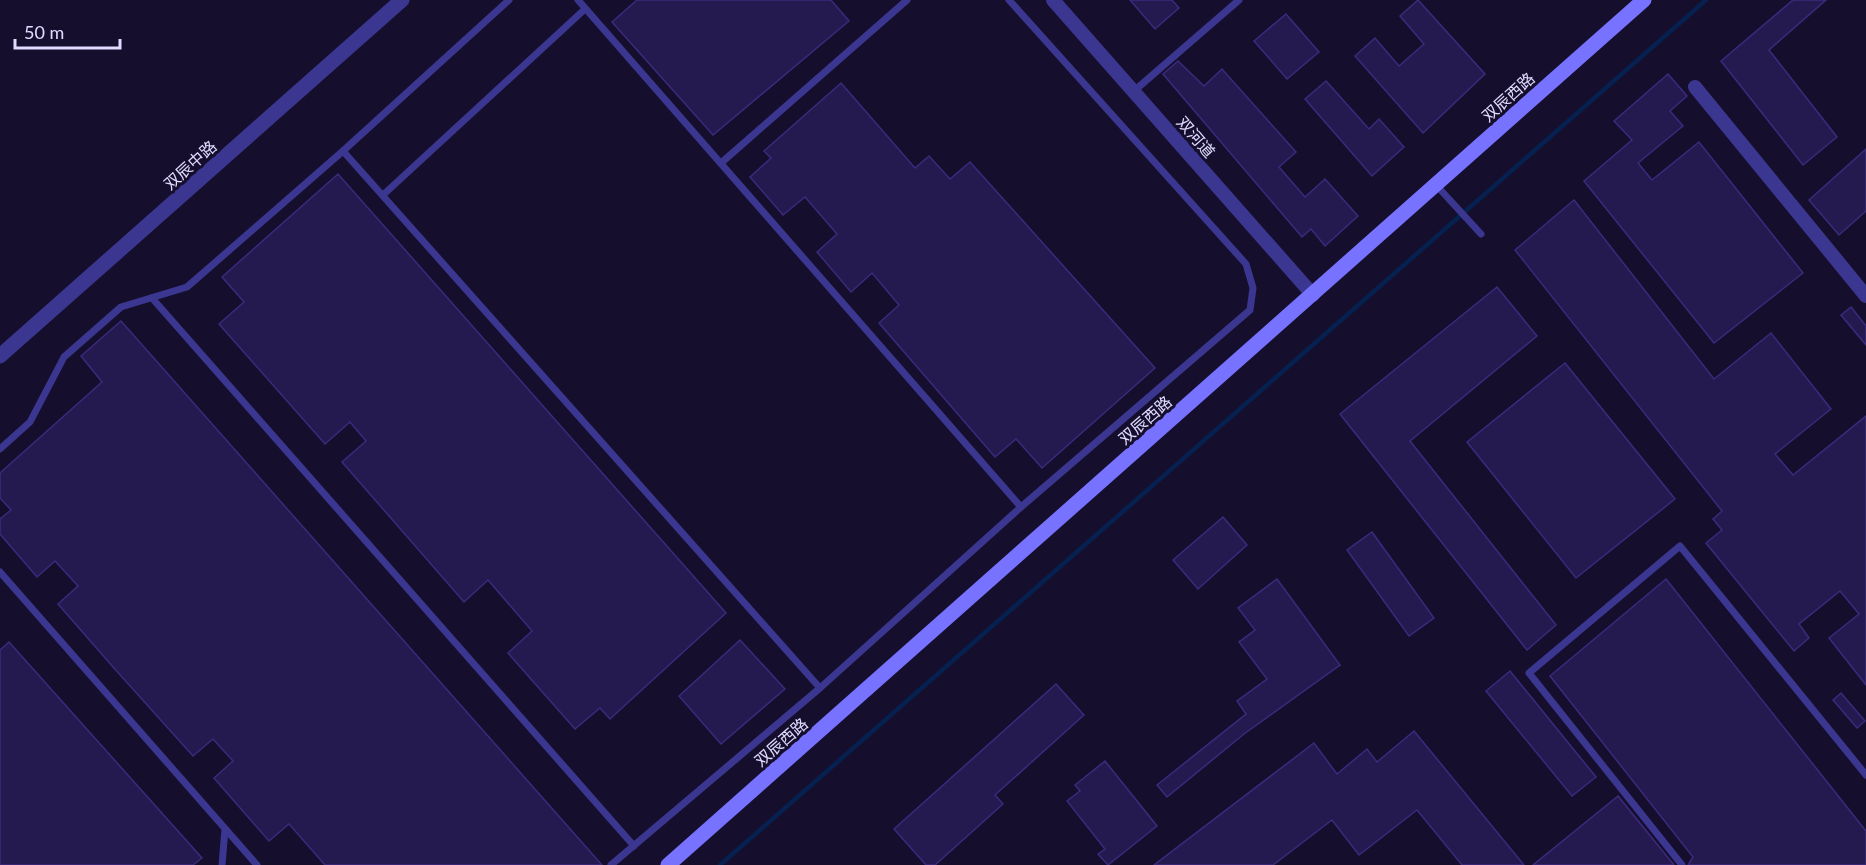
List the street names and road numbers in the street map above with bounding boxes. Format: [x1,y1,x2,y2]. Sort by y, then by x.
street label: 双辰西路 [1478,68,1538,125]
street label: 双河道 [1173,112,1219,161]
street label: 双辰中路 [160,136,220,193]
street label: 双辰西路 [1114,391,1175,448]
street label: 双辰西路 [750,713,811,770]

